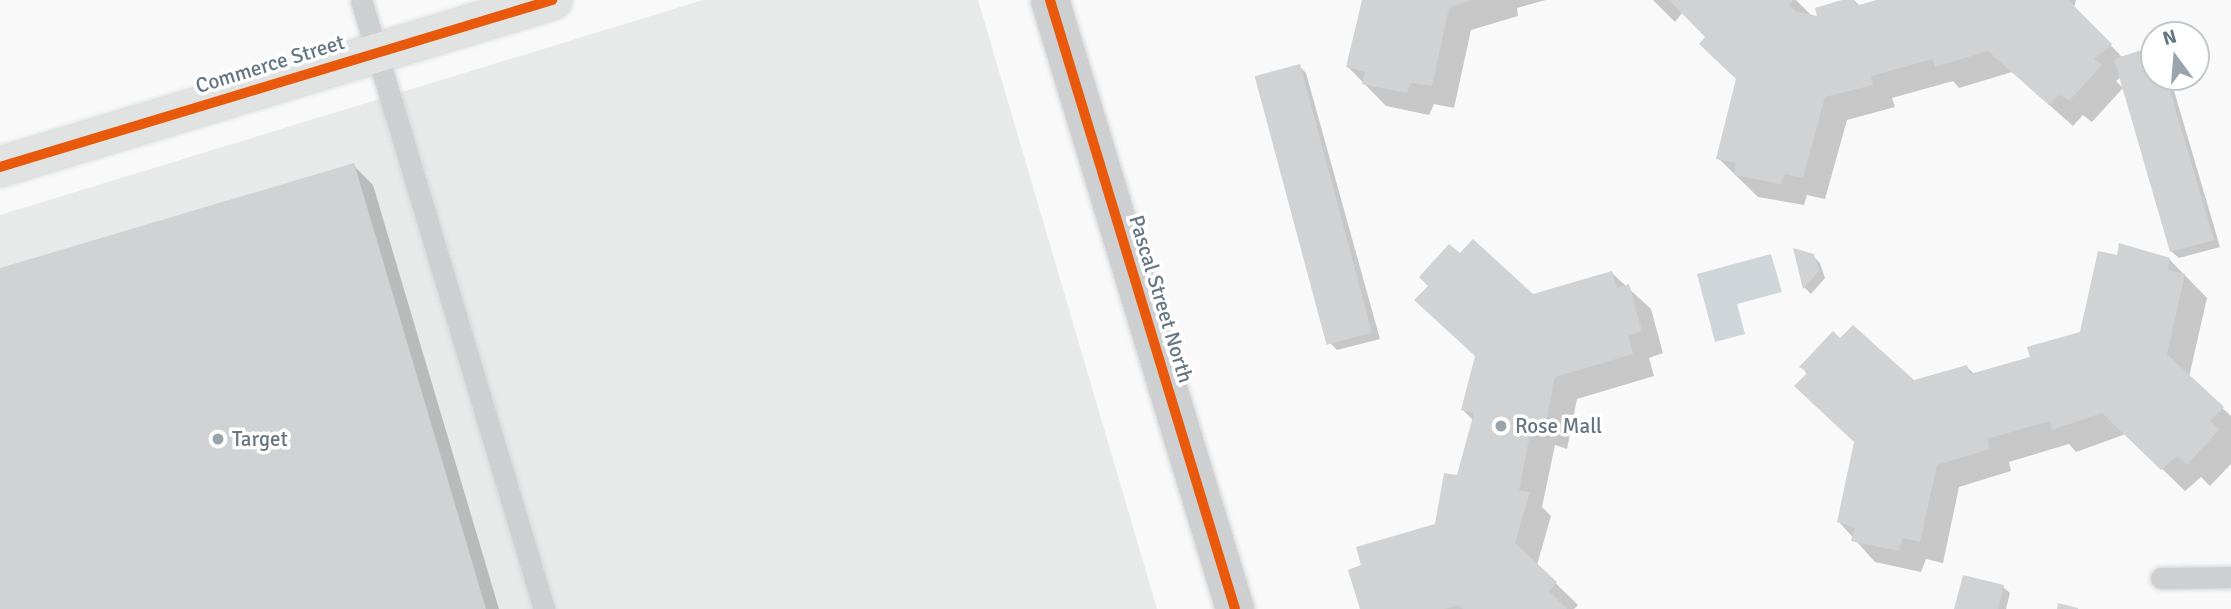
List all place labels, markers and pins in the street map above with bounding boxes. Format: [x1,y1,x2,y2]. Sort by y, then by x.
place label: Rose Mall [1515,413,1602,439]
marker: Rose Mall [1493,418,1509,434]
place label: Target [232,426,288,452]
marker: Target [210,431,226,447]

